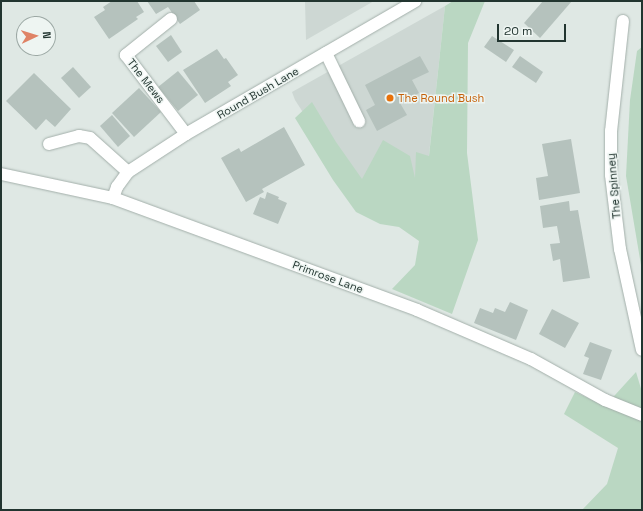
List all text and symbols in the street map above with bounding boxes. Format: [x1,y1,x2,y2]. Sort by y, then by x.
north arrow [16,16,56,56]
scale bar [499,16,568,42]
text: 20 m [504,23,532,39]
text: N [40,31,54,39]
street label: The Mews [124,56,168,106]
street label: Round Bush Lane [215,64,301,122]
place label: The Round Bush [398,91,484,105]
marker: The Round Bush [385,93,395,103]
street label: The Spinney [605,153,623,219]
street label: Primrose Lane [291,258,365,296]

